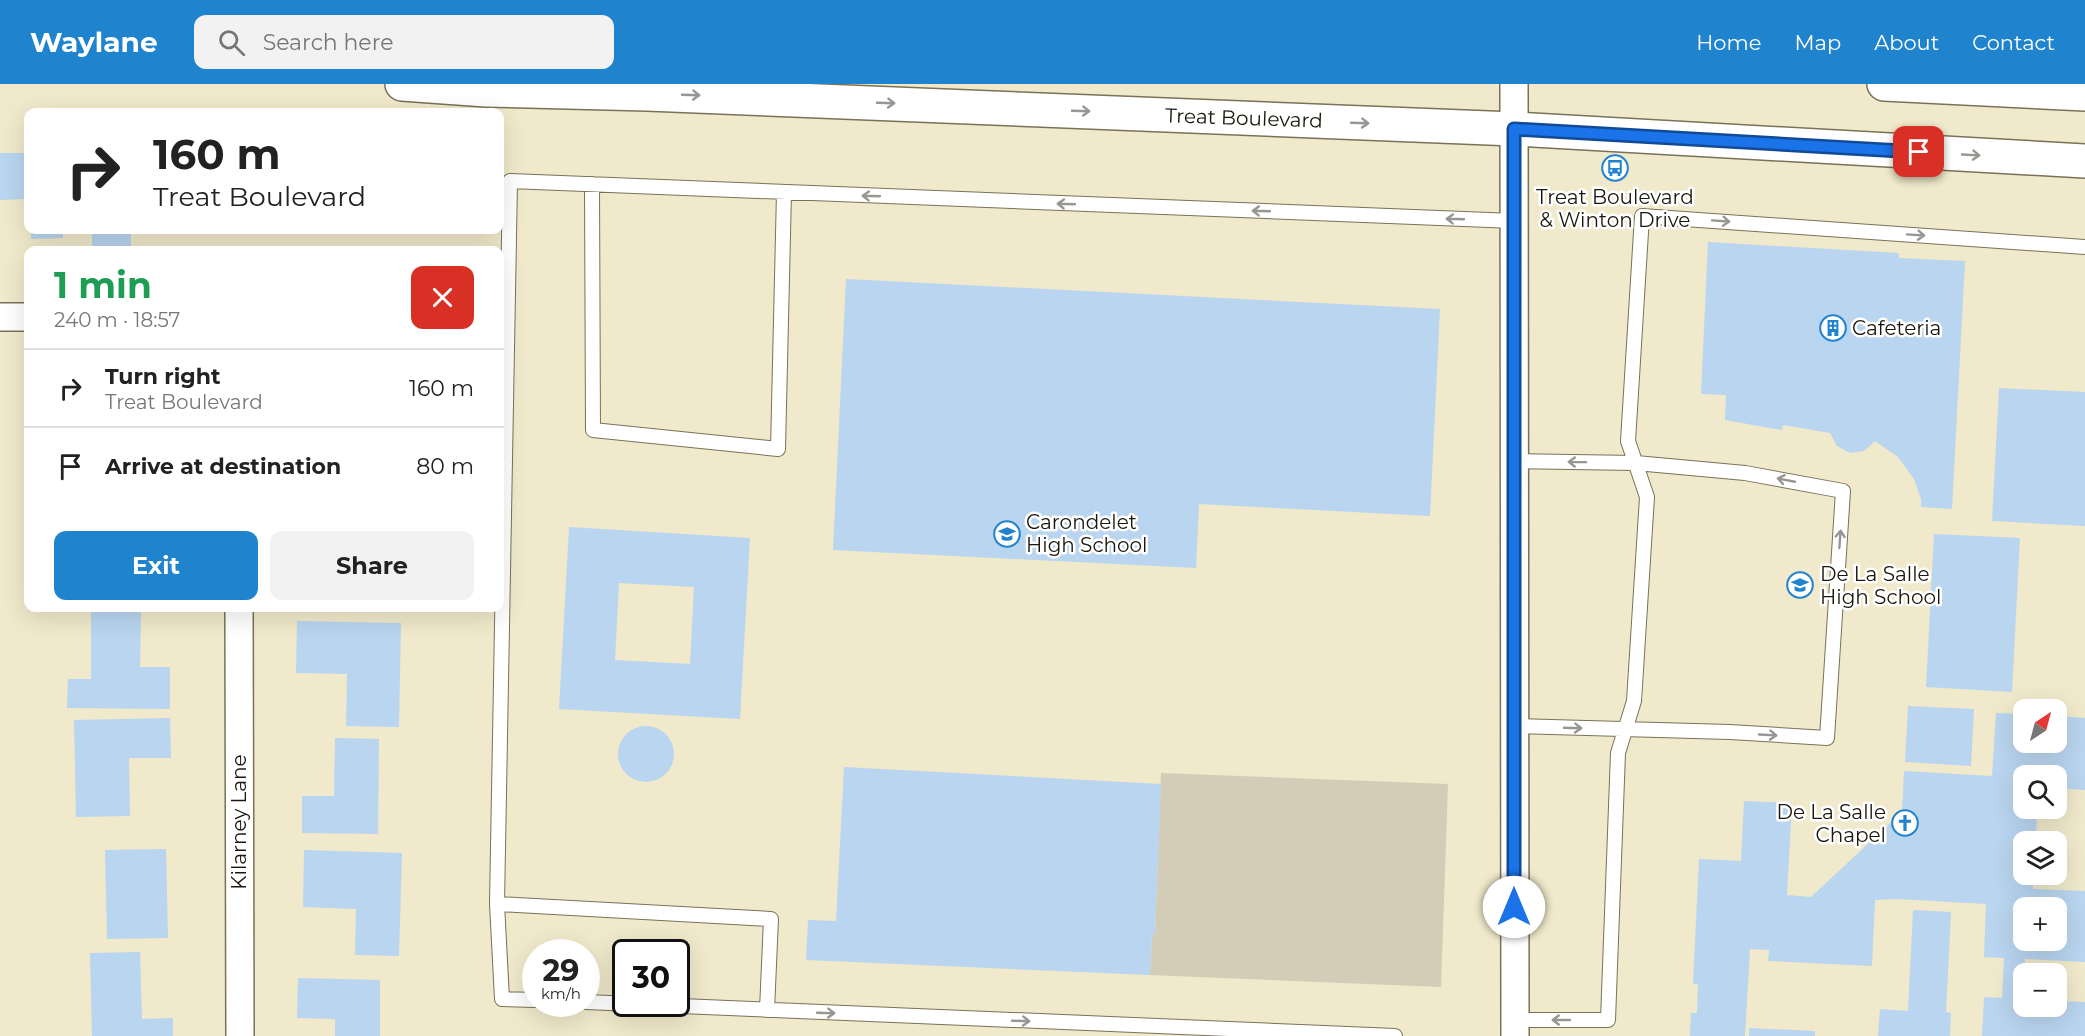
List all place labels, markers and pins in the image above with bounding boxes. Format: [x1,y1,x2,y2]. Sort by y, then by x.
pin [1893,126,1944,177]
bus stop icon: Treat Boulevard & Winton Drive [1600,153,1630,183]
place label: Treat Boulevard & Winton Drive [1536,185,1694,232]
building icon: Cafeteria [1818,313,1848,343]
place label: Cafeteria [1852,316,1941,340]
place label: Carondelet High School [1026,510,1148,557]
school or university icon: Carondelet High School [992,519,1022,549]
place label: De La Salle High School [1820,562,1942,609]
school or university icon: De La Salle High School [1785,570,1815,600]
place label: De La Salle Chapel [1776,800,1886,847]
church icon: De La Salle Chapel [1890,808,1920,838]

